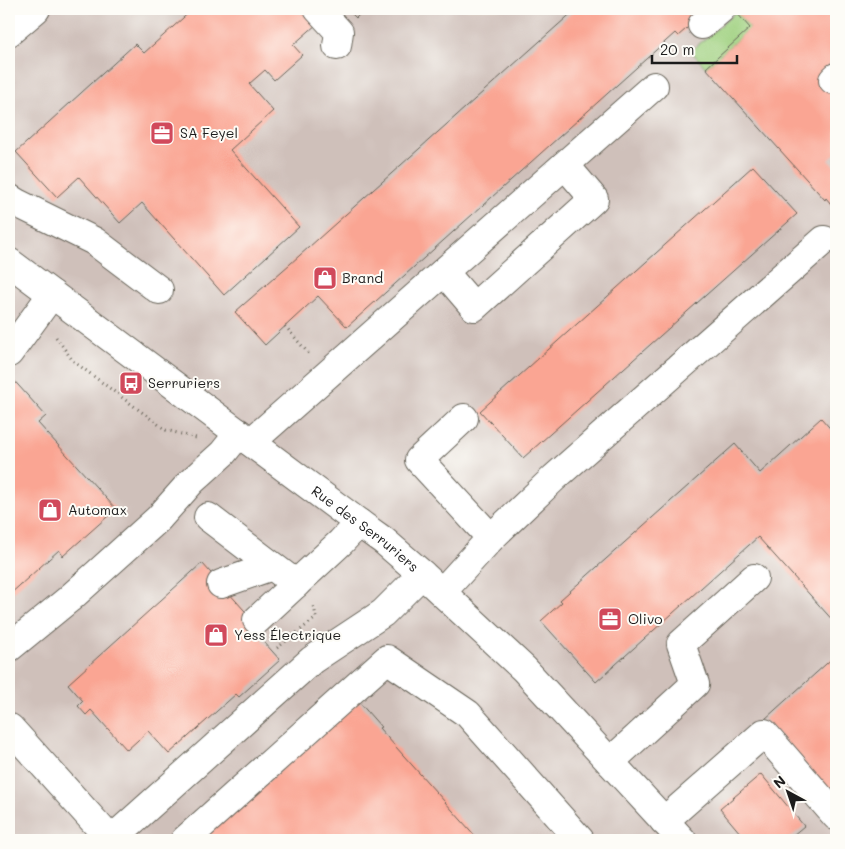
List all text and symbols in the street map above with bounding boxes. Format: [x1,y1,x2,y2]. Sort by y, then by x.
scale bar [652,32,738,64]
text: 20 m [660,39,694,59]
office icon: SA Feyel [149,120,175,146]
place label: SA Feyel [180,123,238,142]
shop icon: Brand [312,265,338,291]
place label: Brand [342,268,383,287]
bus stop icon: Serruriers [118,370,144,396]
place label: Serruriers [148,373,220,392]
street label: Rue des Serruriers [308,481,423,576]
shop icon: Automax [37,497,63,523]
place label: Automax [68,500,127,519]
office icon: Olivo [597,606,623,632]
place label: Olivo [628,609,663,628]
shop icon: Yess Électrique [203,622,229,648]
place label: Yess Électrique [234,625,341,644]
north arrow [762,766,812,816]
text: N [769,771,790,792]

